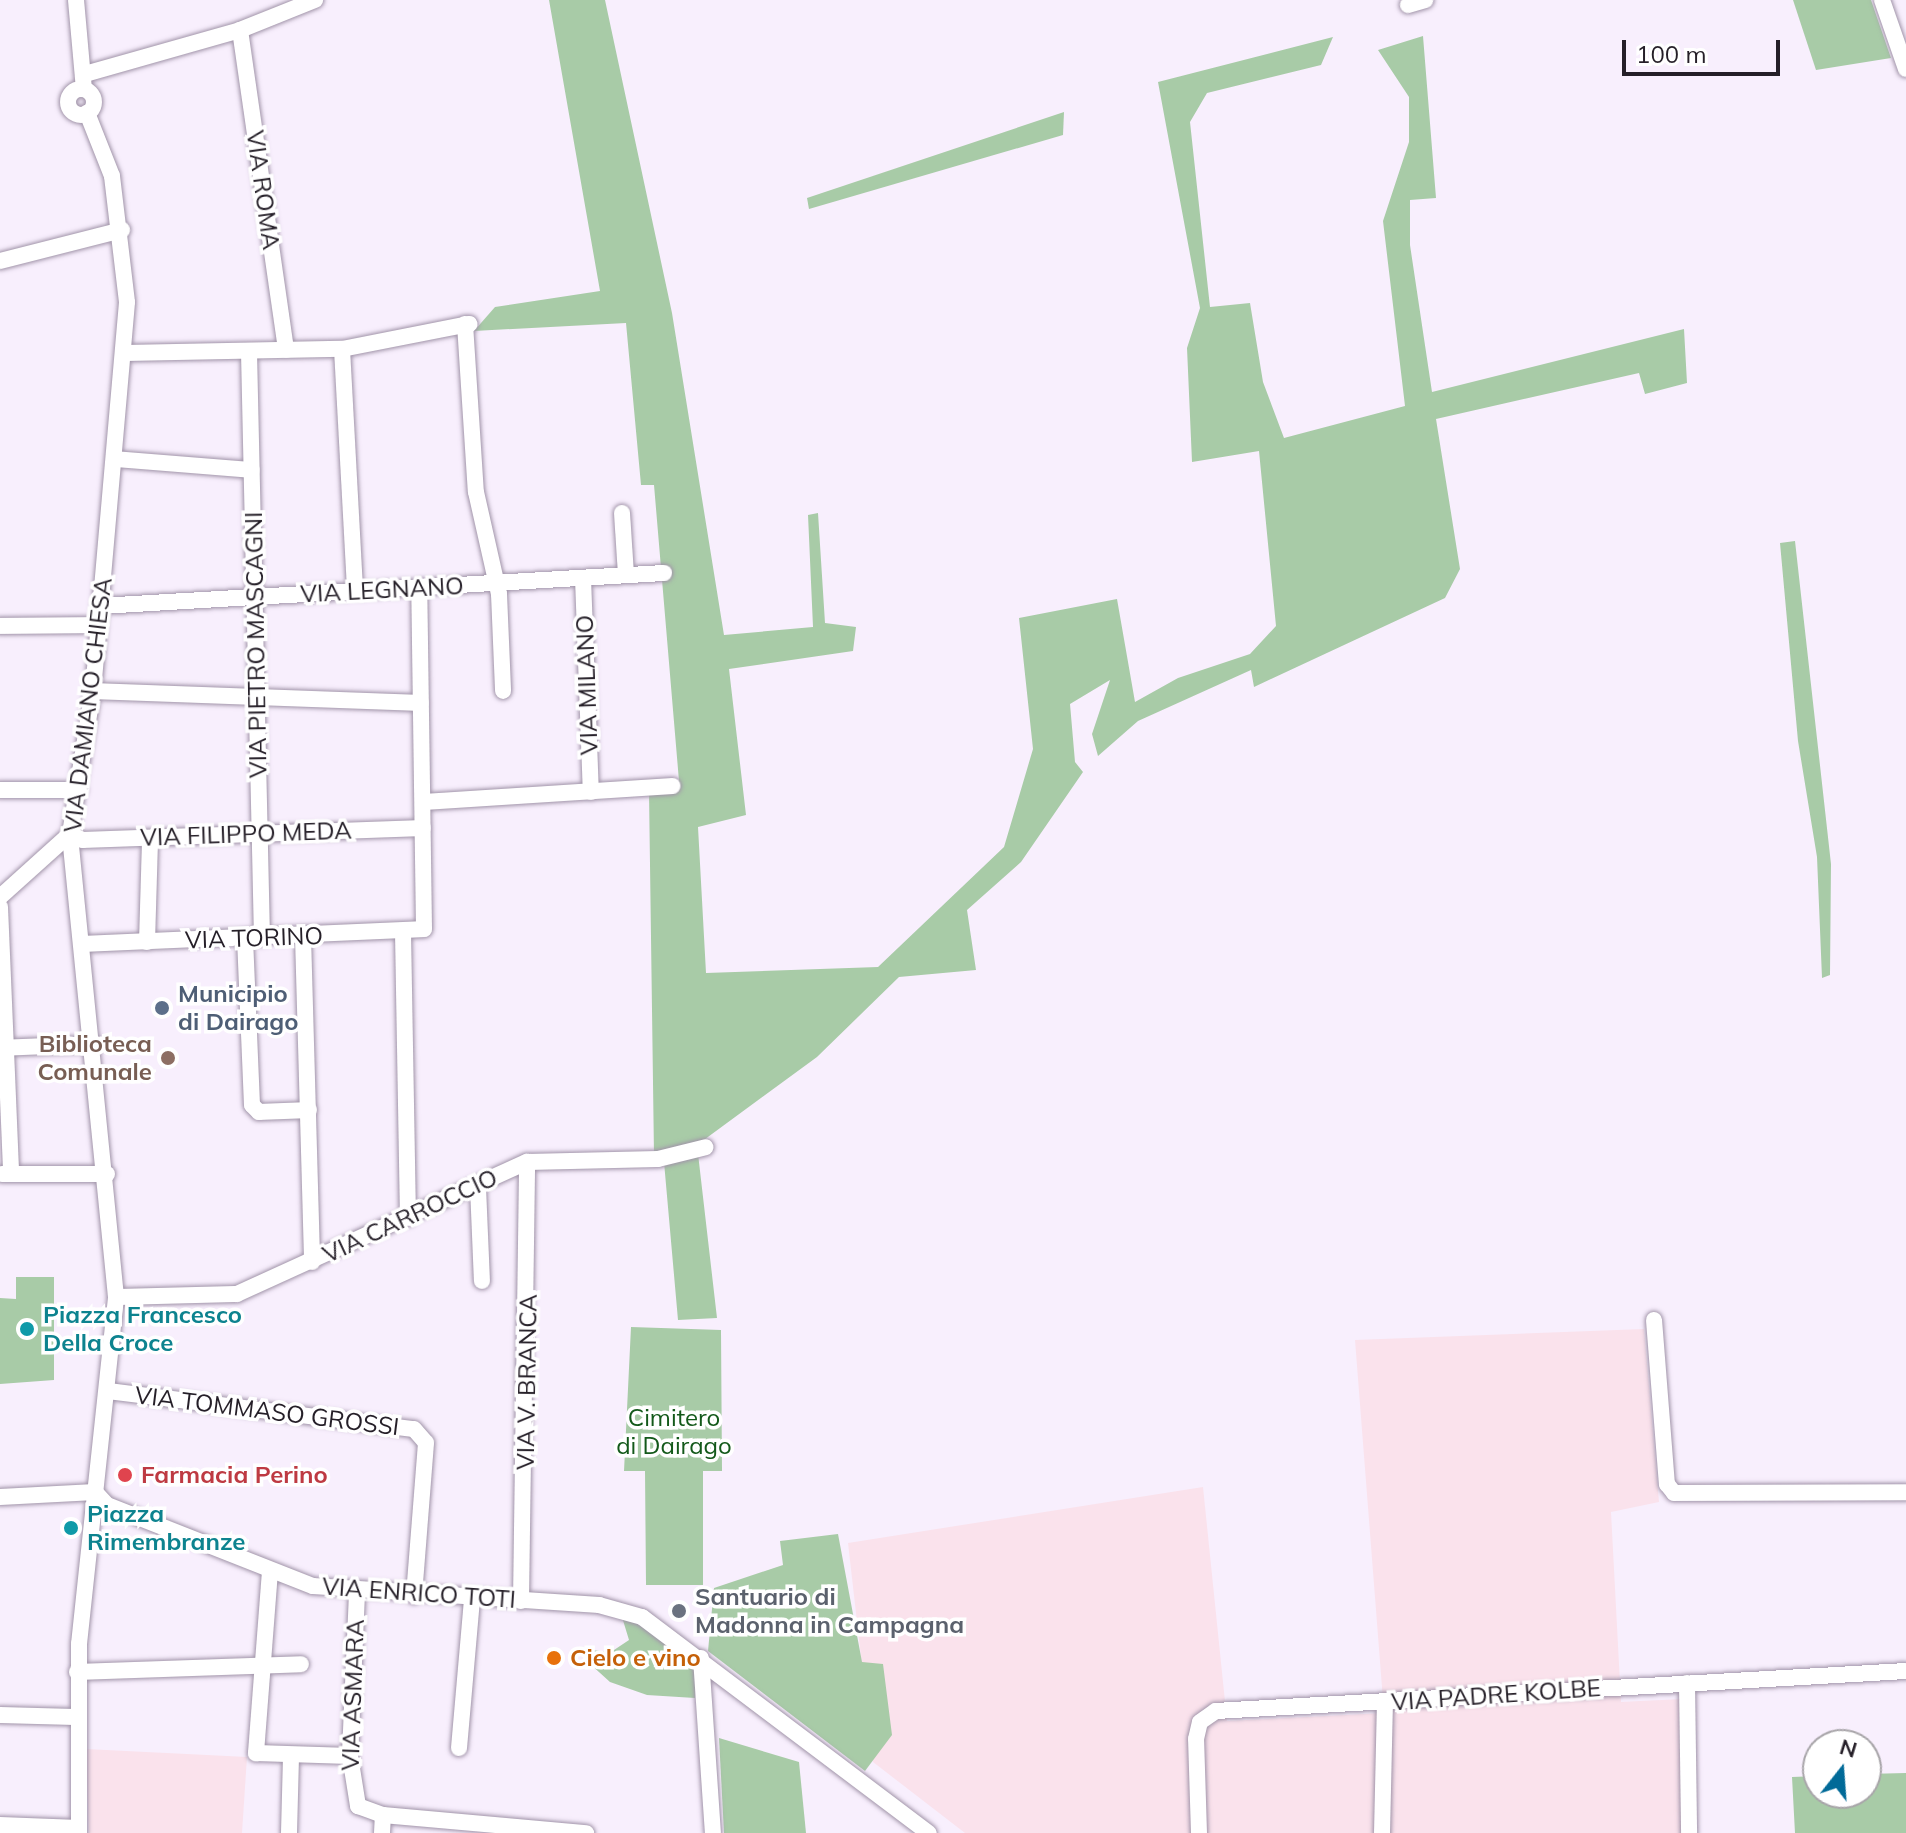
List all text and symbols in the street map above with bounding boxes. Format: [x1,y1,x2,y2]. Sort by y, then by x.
scale bar [1626,24,1784,74]
text: 100 m [1636,39,1707,69]
street label: VIA ROMA [240,129,286,251]
street label: VIA PIETRO MASCAGNI [239,512,273,778]
street label: VIA LEGNANO [300,571,464,609]
street label: VIA DAMIANO CHIESA [58,576,118,834]
street label: VIA MILANO [570,614,604,756]
street label: VIA FILIPPO MEDA [140,816,352,852]
street label: VIA TORINO [184,921,324,955]
place label: Municipio di Dairago [178,980,298,1036]
marker: Municipio di Dairago [153,999,171,1017]
place label: Biblioteca Comunale [38,1030,152,1086]
marker: Biblioteca Comunale [159,1049,177,1067]
street label: VIA CARROCCIO [318,1163,502,1269]
street label: VIA V. BRANCA [511,1294,543,1470]
place label: Piazza Francesco Della Croce [43,1301,242,1357]
marker: Piazza Francesco Della Croce [18,1320,36,1338]
street label: VIA TOMMASO GROSSI [133,1381,401,1441]
park label: Cimitero di Dairago [616,1404,732,1460]
place label: Farmacia Perino [141,1461,328,1489]
marker: Farmacia Perino [116,1466,134,1484]
place label: Piazza Rimembranze [87,1500,245,1556]
marker: Piazza Rimembranze [62,1519,80,1537]
street label: VIA ENRICO TOTI [321,1572,517,1614]
place label: Santuario di Madonna in Campagna [695,1583,964,1639]
marker: Santuario di Madonna in Campagna [670,1602,688,1620]
street label: VIA ASMARA [336,1619,370,1771]
place label: Cielo e vino [570,1644,701,1672]
marker: Cielo e vino [545,1649,563,1667]
street label: VIA PADRE KOLBE [1390,1673,1602,1717]
north arrow [1802,1729,1882,1809]
text: N [1836,1732,1860,1764]

